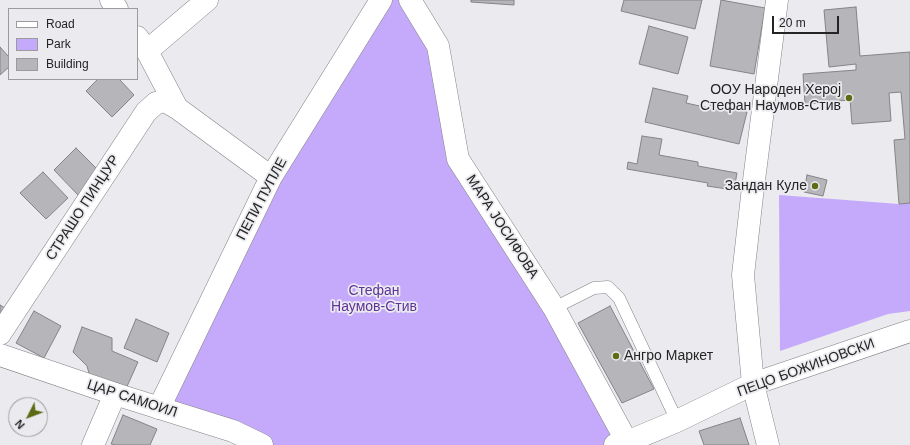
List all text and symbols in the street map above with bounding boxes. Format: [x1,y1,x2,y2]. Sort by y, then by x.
legend [8,8,138,80]
scale bar [774,8,841,34]
text: 20 m [779,16,806,30]
text: Road [46,17,75,31]
text: Park [46,37,71,51]
text: Building [46,57,89,71]
place label: ООУ Народен Херој Стефан Наумов-Стив [700,82,841,114]
marker: ООУ Народен Херој Стефан Наумов-Стив [844,93,854,103]
street label: СТРАШО ПИНЏУР [43,152,123,264]
street label: ПЕПИ ПУПЛЕ [233,155,291,243]
street label: МАРА ЈОСИФОВА [462,172,542,282]
place label: Зандан Куле [725,178,807,194]
marker: Зандан Куле [810,181,820,191]
park label: Стефан Наумов-Стив [331,283,417,316]
street label: ПЕЦО БОЖИНОВСКИ [735,335,877,401]
place label: Ангро Маркет [624,348,713,364]
marker: Ангро Маркет [611,351,621,361]
street label: ЦАР САМОИЛ [85,377,179,421]
north arrow [8,397,48,437]
text: N [13,417,27,431]

